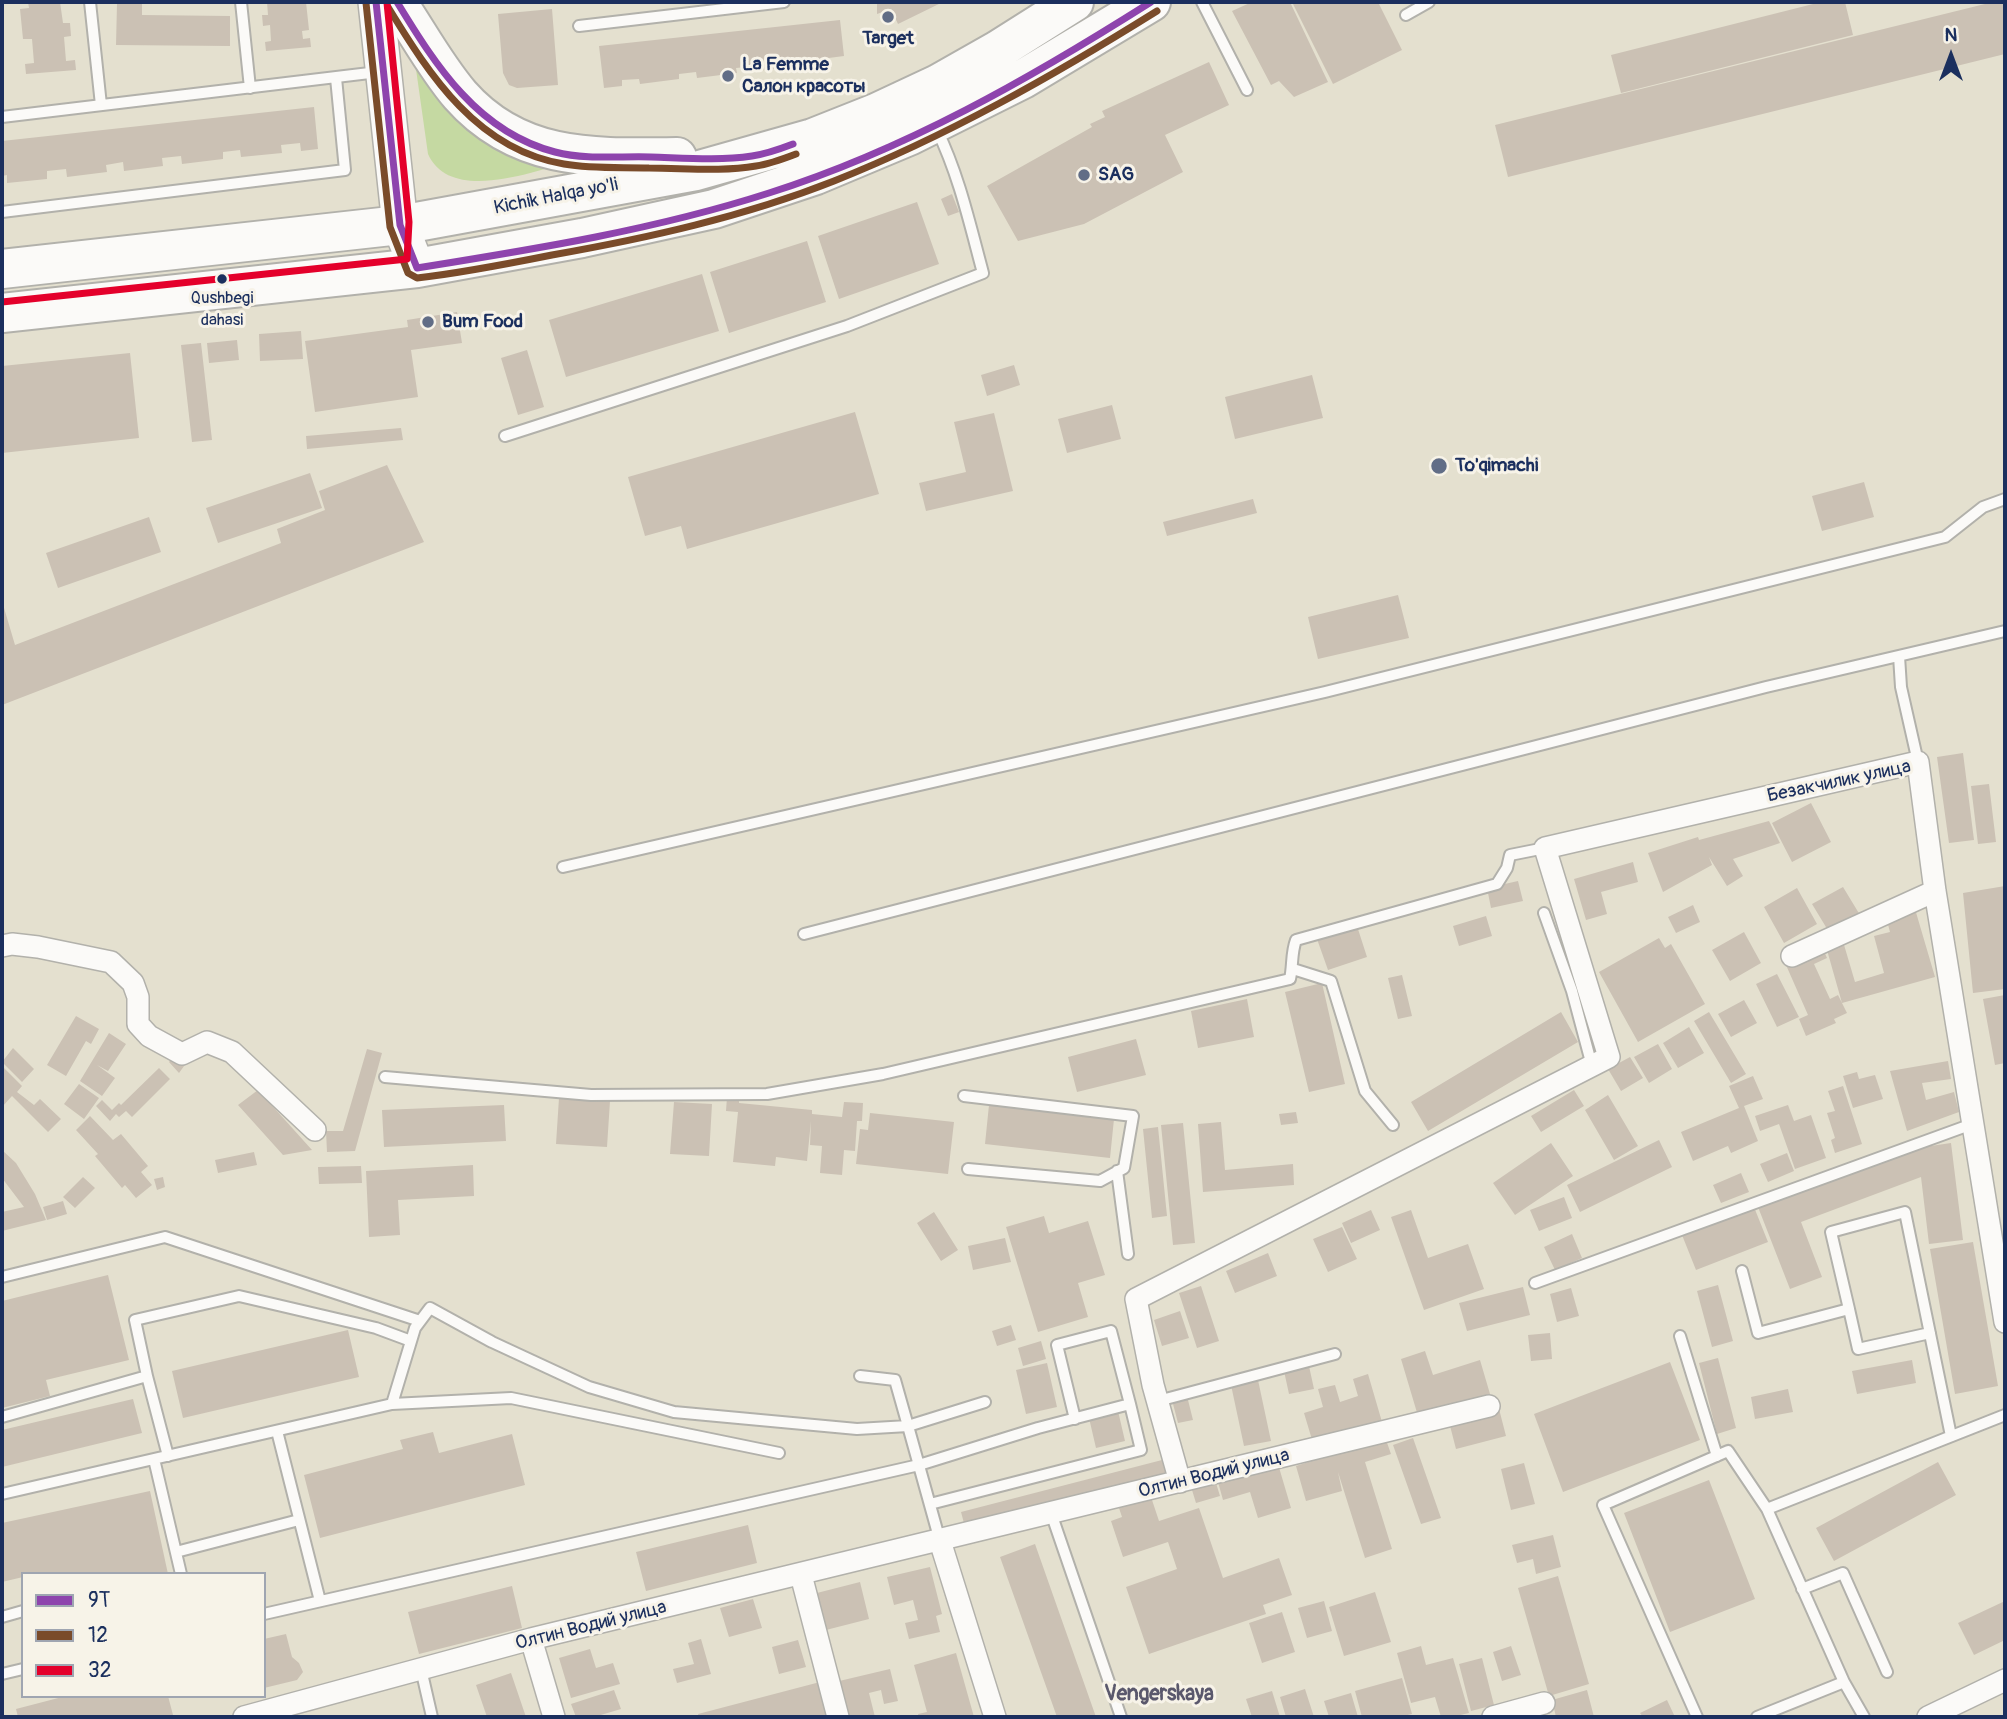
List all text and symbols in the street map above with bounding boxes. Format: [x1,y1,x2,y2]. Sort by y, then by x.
marker: Target [880,9,896,25]
north arrow [1916,21,1986,91]
text: N [1945,23,1957,47]
place label: Target [862,28,914,50]
place label: La Femme Салон красоты [742,54,866,98]
marker: La Femme Салон красоты [720,68,736,84]
place label: SAG [1098,164,1134,186]
marker: SAG [1076,167,1092,183]
street label: Kichik Halqa yo'li [492,174,620,220]
marker: Qushbegi dahasi [215,272,229,286]
place label: Qushbegi dahasi [191,289,253,329]
place label: Bum Food [442,311,523,333]
marker: Bum Food [420,314,436,330]
place label: To'qimachi [1455,455,1538,477]
marker: To'qimachi [1429,456,1449,476]
street label: Безакчилик улица [1765,756,1913,808]
street label: Олтин Водий улица [1136,1444,1292,1504]
legend [21,1572,266,1698]
text: 9Т [88,1587,110,1614]
street label: Олтин Водий улица [513,1596,669,1656]
text: 12 [88,1622,108,1649]
text: 32 [88,1657,111,1684]
district label: Vengerskaya [1104,1682,1214,1708]

